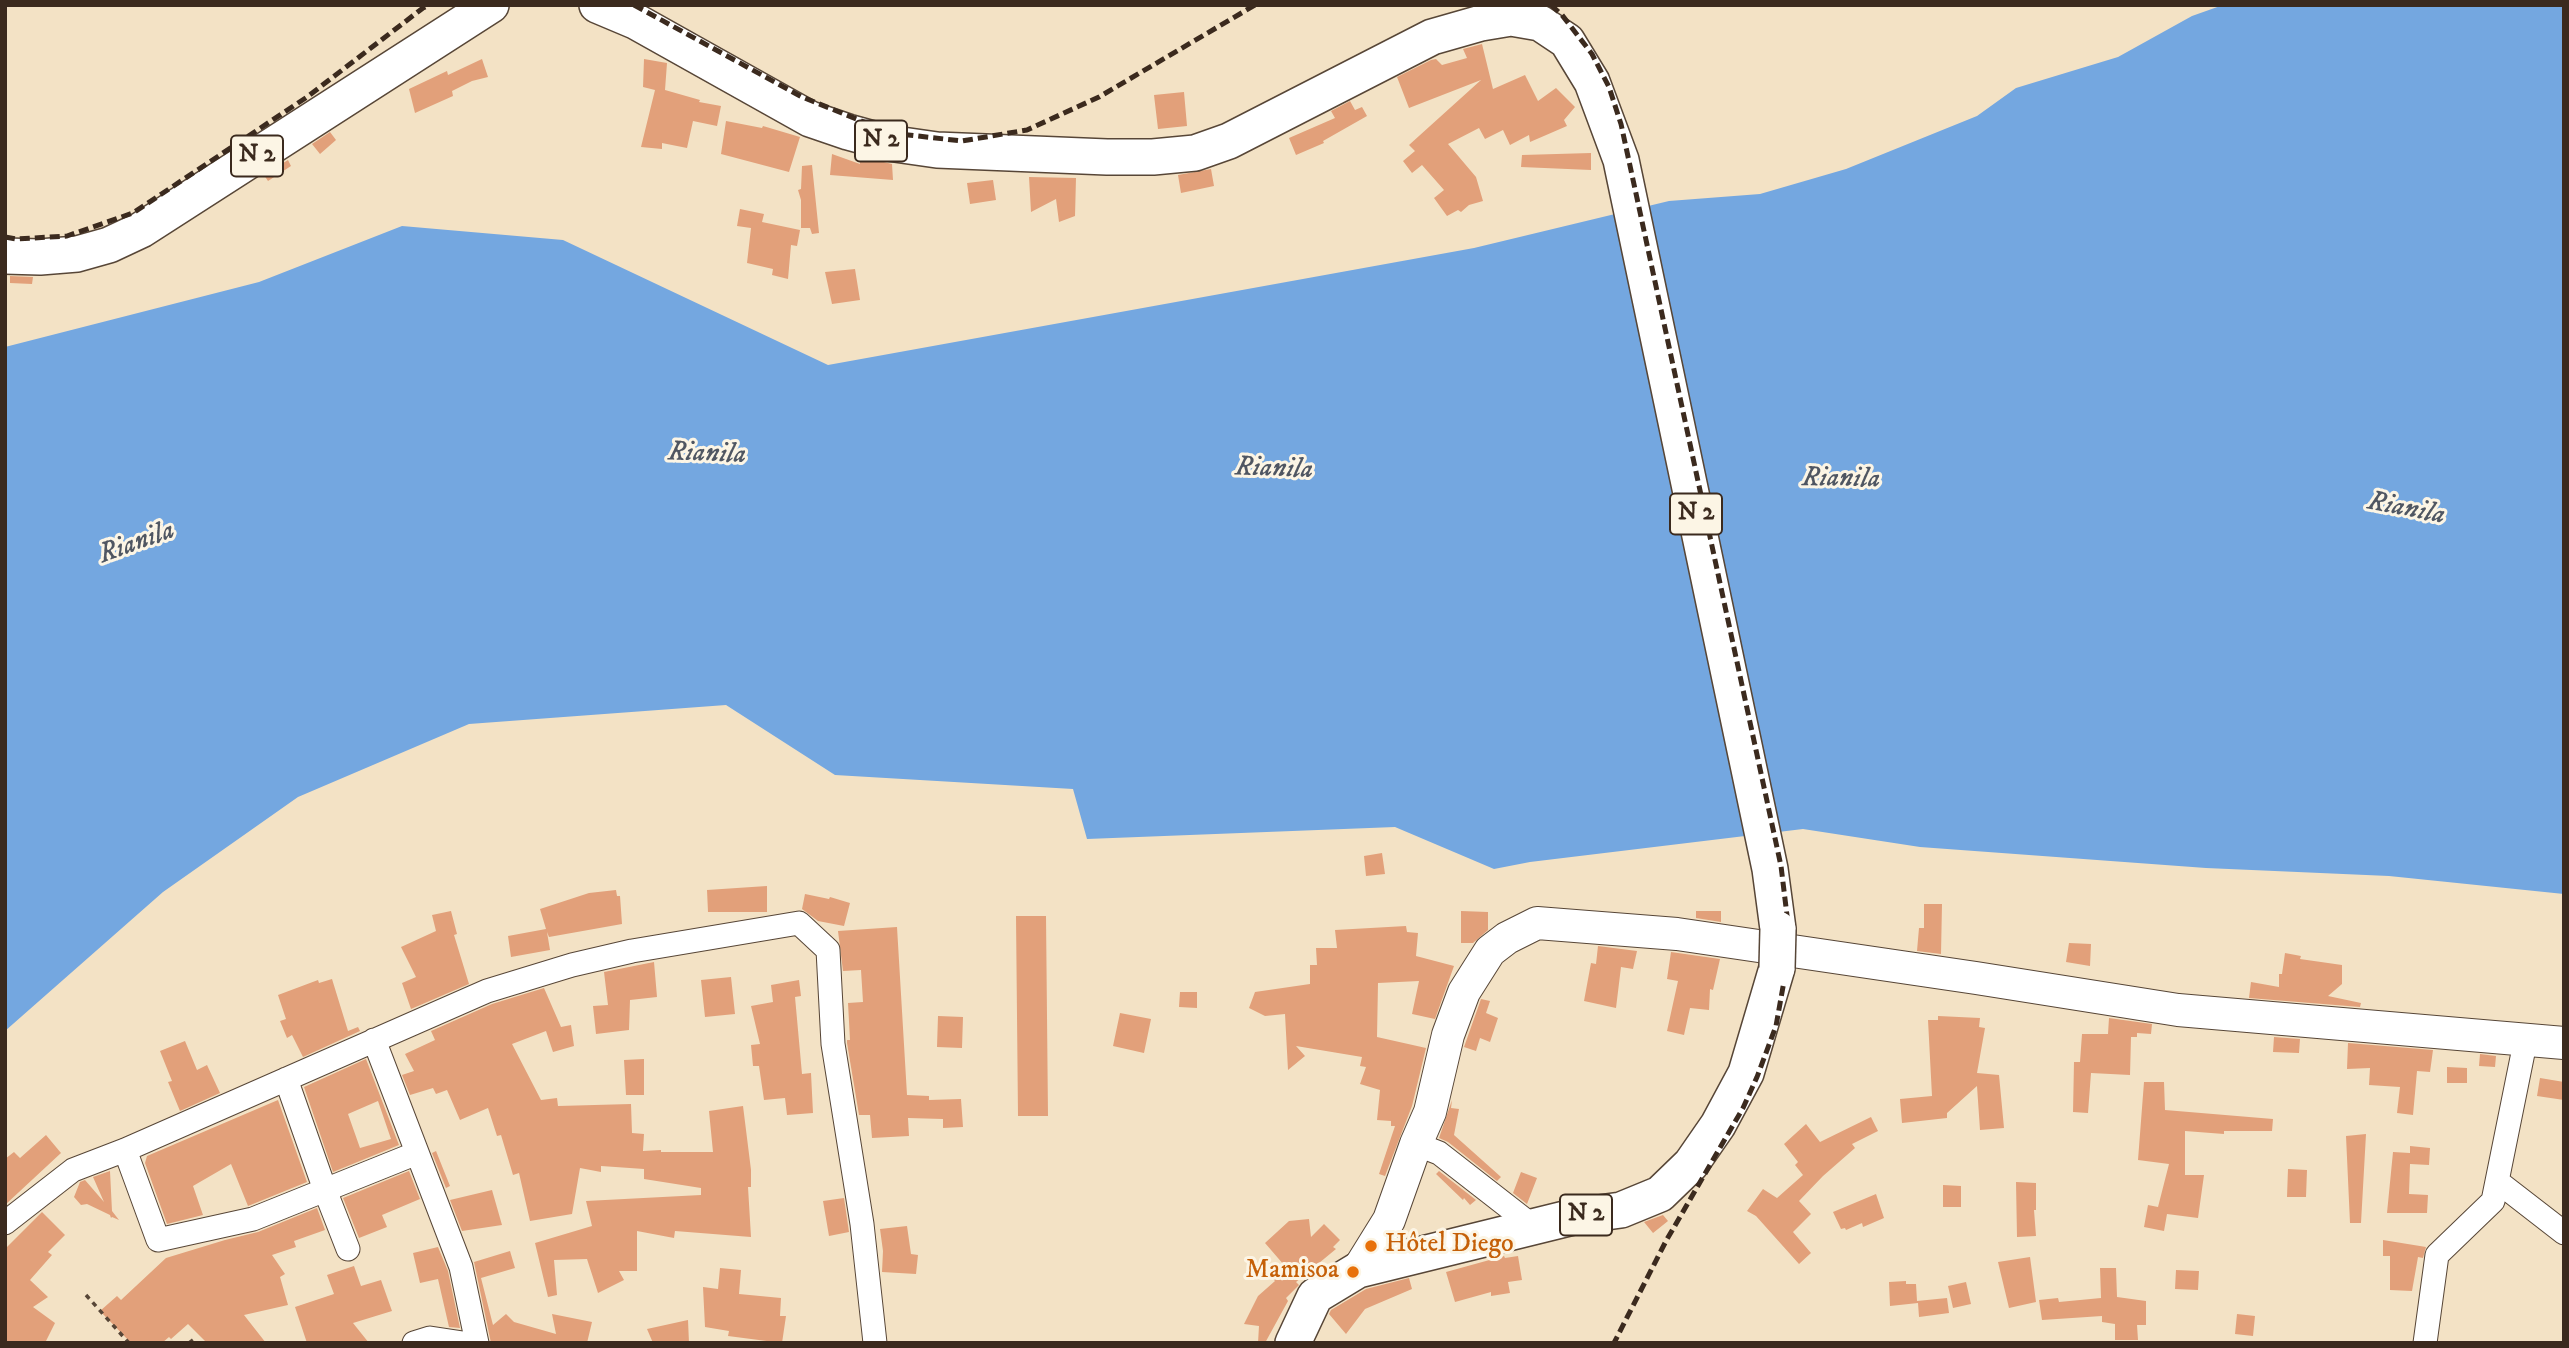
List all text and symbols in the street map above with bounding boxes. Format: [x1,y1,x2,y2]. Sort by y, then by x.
road number: N 2 [855,120,907,162]
road number: N 2 [231,136,283,176]
water label: Rianila [667,437,747,473]
water label: Rianila [1234,452,1314,488]
water label: Rianila [1802,463,1880,497]
water label: Rianila [2364,486,2448,534]
road number: N 2 [1670,494,1722,534]
water label: Rianila [94,515,180,573]
road number: N 2 [1560,1195,1612,1236]
place label: Hôtel Diego [1385,1230,1514,1262]
marker: Hôtel Diego [1363,1238,1379,1254]
place label: Mamisoa [1246,1256,1339,1288]
marker: Mamisoa [1345,1264,1361,1280]

